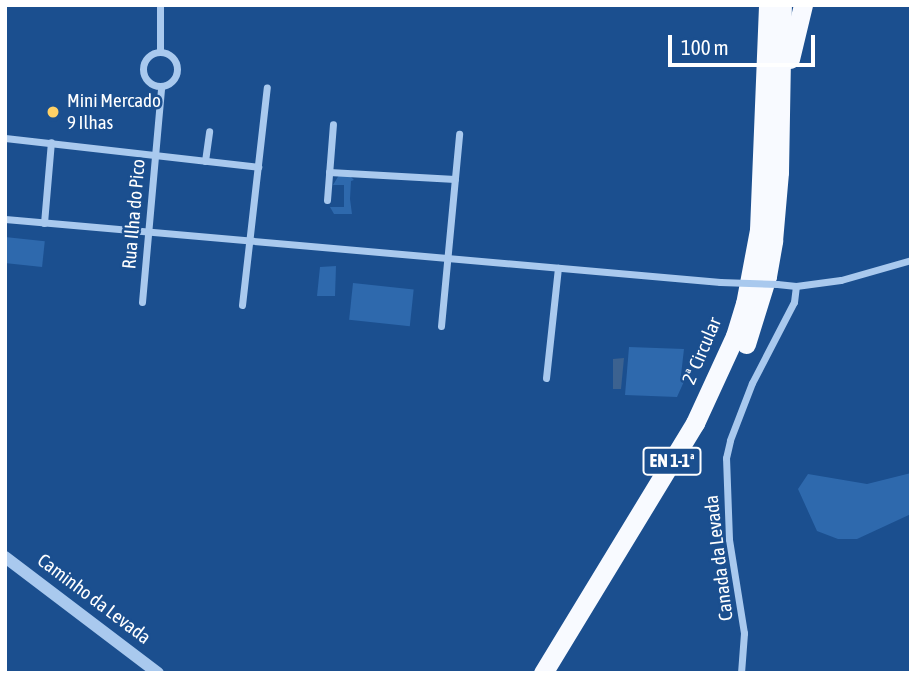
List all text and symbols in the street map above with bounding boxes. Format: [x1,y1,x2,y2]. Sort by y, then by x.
scale bar [671,21,818,65]
text: 100 m [681,35,729,59]
place label: Mini Mercado 9 Ilhas [67,90,161,134]
marker: Mini Mercado 9 Ilhas [45,104,61,120]
street label: Rua Ilha do Pico [118,158,150,270]
street label: 2ª Circular [678,314,726,388]
road number: EN 1-1ª [642,447,702,476]
street label: Canada da Levada [700,494,738,622]
street label: Caminho da Levada [33,549,155,649]

